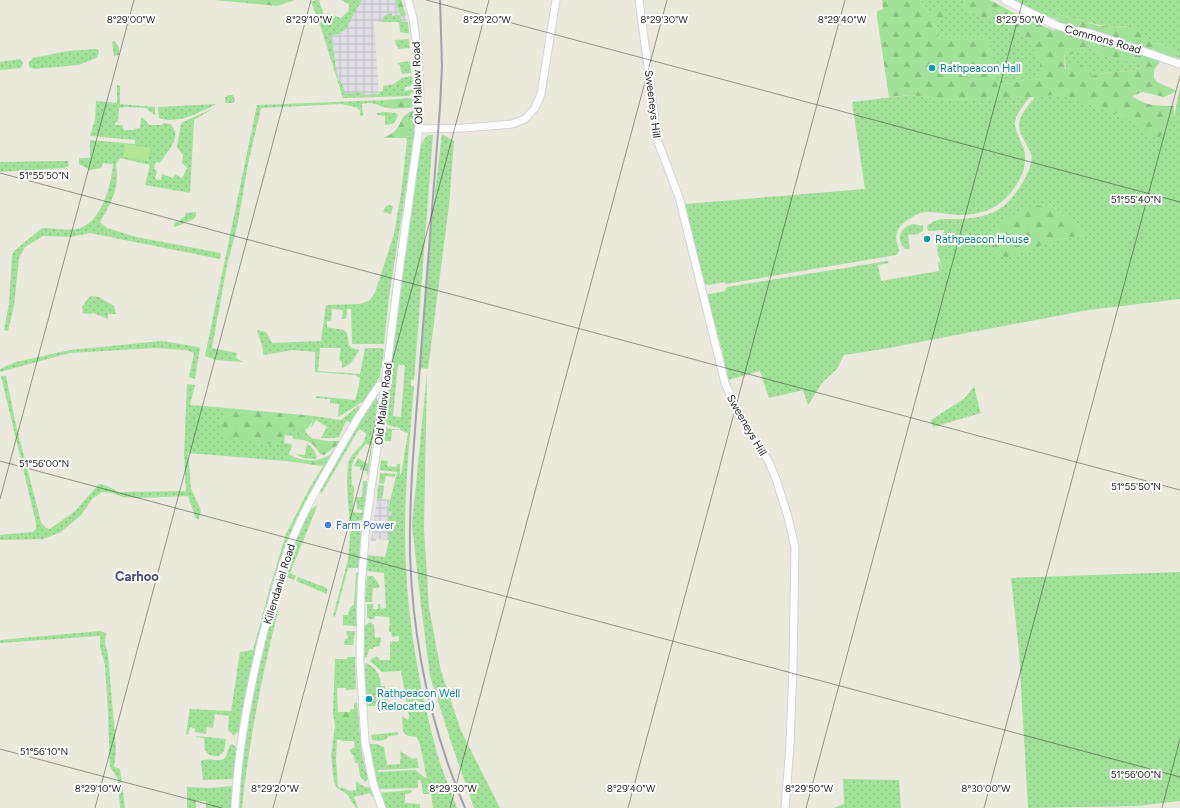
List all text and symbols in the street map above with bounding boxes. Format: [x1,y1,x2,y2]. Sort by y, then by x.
text: 8°29'00"W [107,13,156,26]
text: 8°29'10"W [286,13,333,26]
text: 8°29'20"W [463,13,511,26]
text: 8°29'30"W [640,13,688,26]
text: 8°29'40"W [818,13,867,26]
text: 8°29'50"W [996,13,1044,26]
street label: Commons Road [1063,22,1142,57]
street label: Old Mallow Road [410,41,425,125]
place label: Rathpeacon Hall [940,62,1021,75]
marker: Rathpeacon Hall [927,63,937,73]
street label: Sweeneys Hill [642,69,663,139]
text: 51°55'50"N [19,169,69,182]
text: 51°55'40"N [1111,193,1161,206]
place label: Rathpeacon House [935,233,1029,246]
marker: Rathpeacon House [922,234,932,244]
street label: Old Mallow Road [372,362,395,446]
street label: Sweeneys Hill [724,392,769,458]
text: 51°56'00"N [19,457,69,470]
text: 51°55'50"N [1111,480,1161,493]
place label: Farm Power [336,519,394,532]
marker: Farm Power [323,520,333,530]
street label: Killendaniel Road [261,542,298,626]
district label: Carhoo [115,569,159,584]
place label: Rathpeacon Well (Relocated) [377,687,460,713]
marker: Rathpeacon Well (Relocated) [364,694,374,704]
text: 51°56'10"N [20,745,68,758]
text: 51°56'00"N [1111,768,1161,781]
text: 8°29'10"W [75,782,122,795]
text: 8°29'20"W [251,782,299,795]
text: 8°29'30"W [429,782,477,795]
text: 8°29'40"W [607,782,656,795]
text: 8°29'50"W [785,782,833,795]
text: 8°30'00"W [961,782,1011,795]

